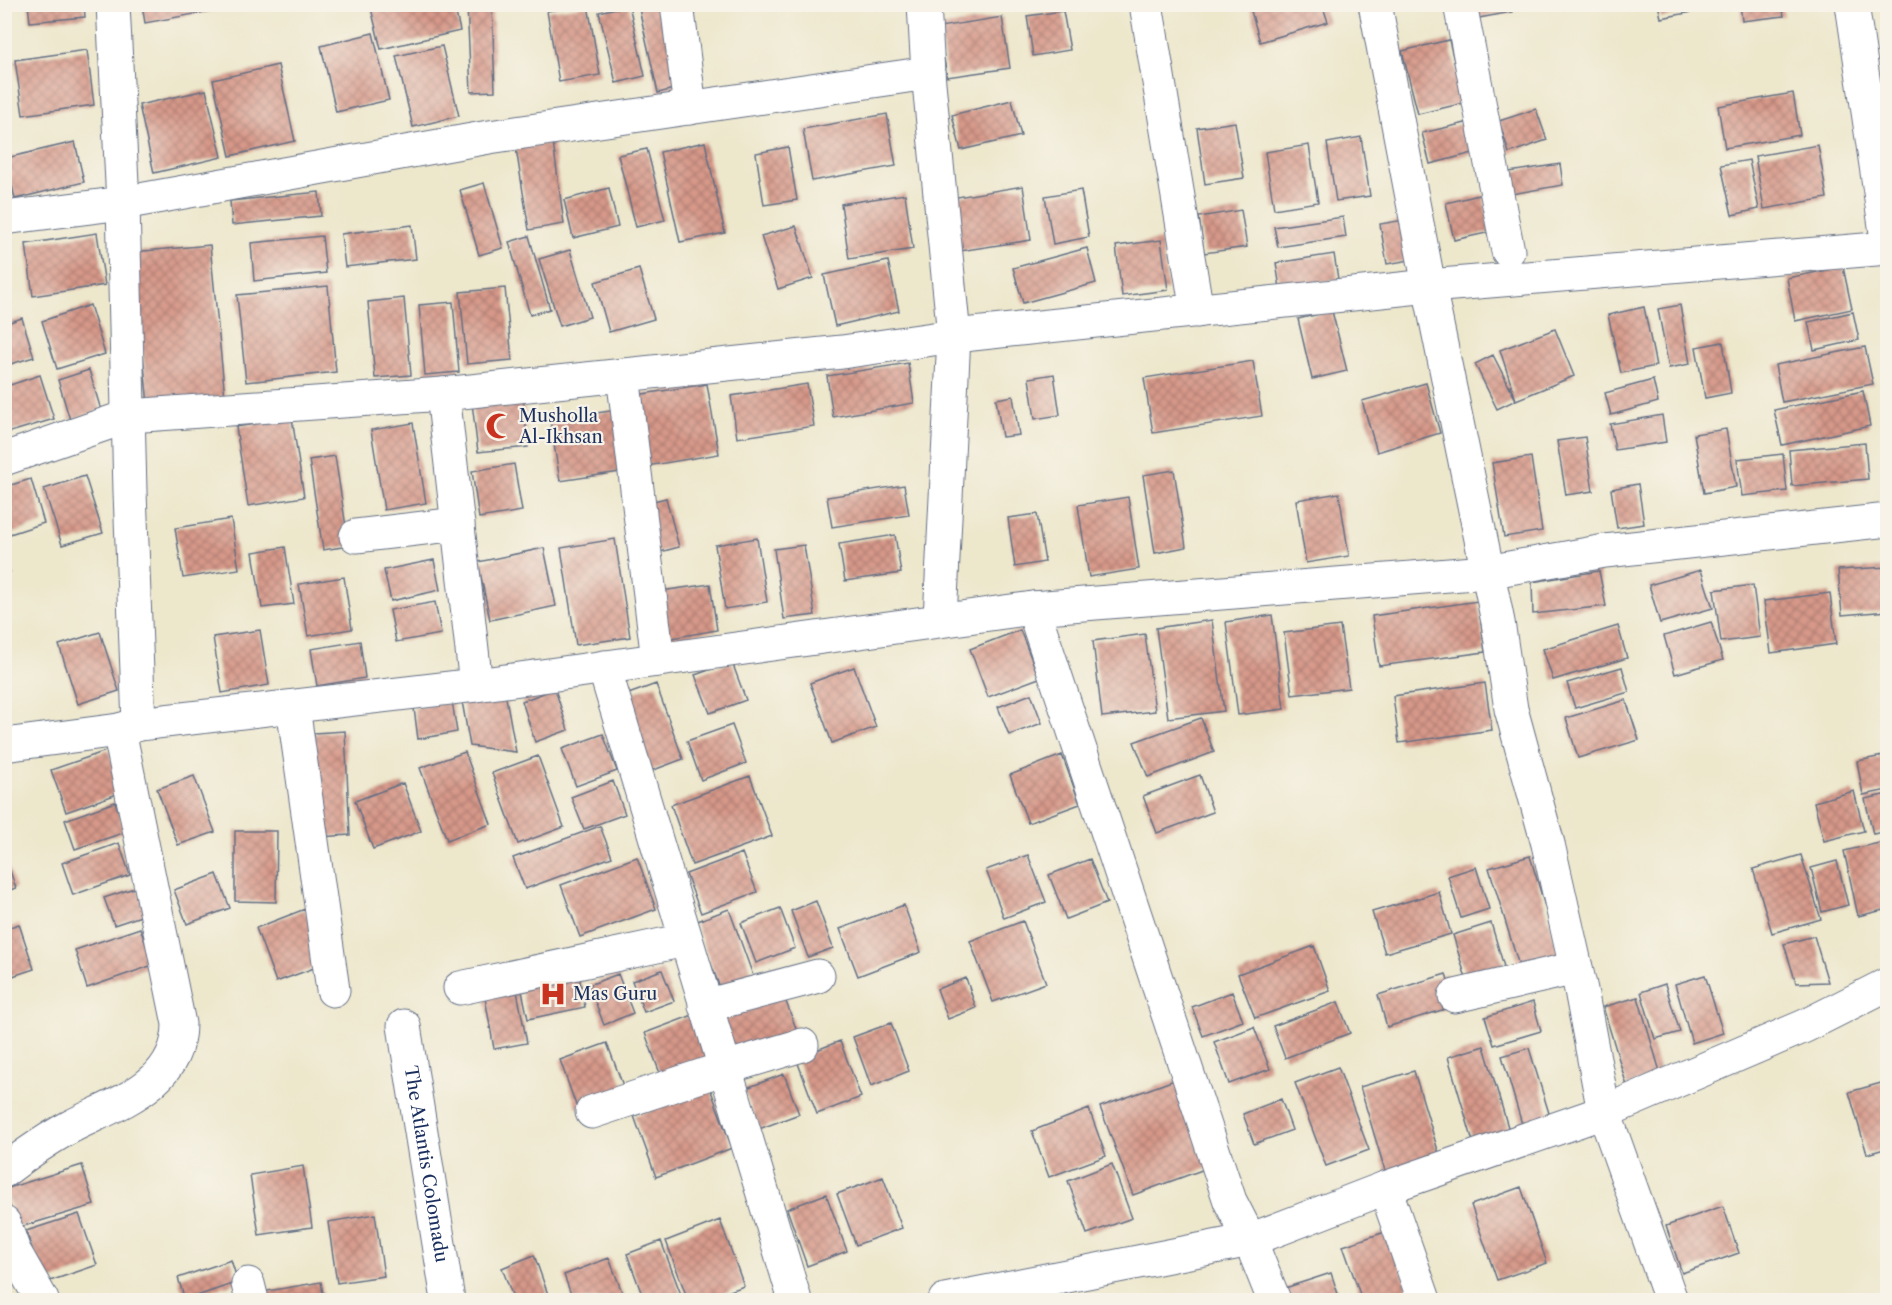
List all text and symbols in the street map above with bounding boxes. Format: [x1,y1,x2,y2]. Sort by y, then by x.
place label: Musholla Al-Ikhsan [518,405,603,448]
mosque icon: Musholla Al-Ikhsan [484,411,514,441]
hospital icon: Mas Guru [538,979,568,1009]
place label: Mas Guru [573,983,657,1005]
street label: The Atlantis Colomadu [400,1064,453,1264]

